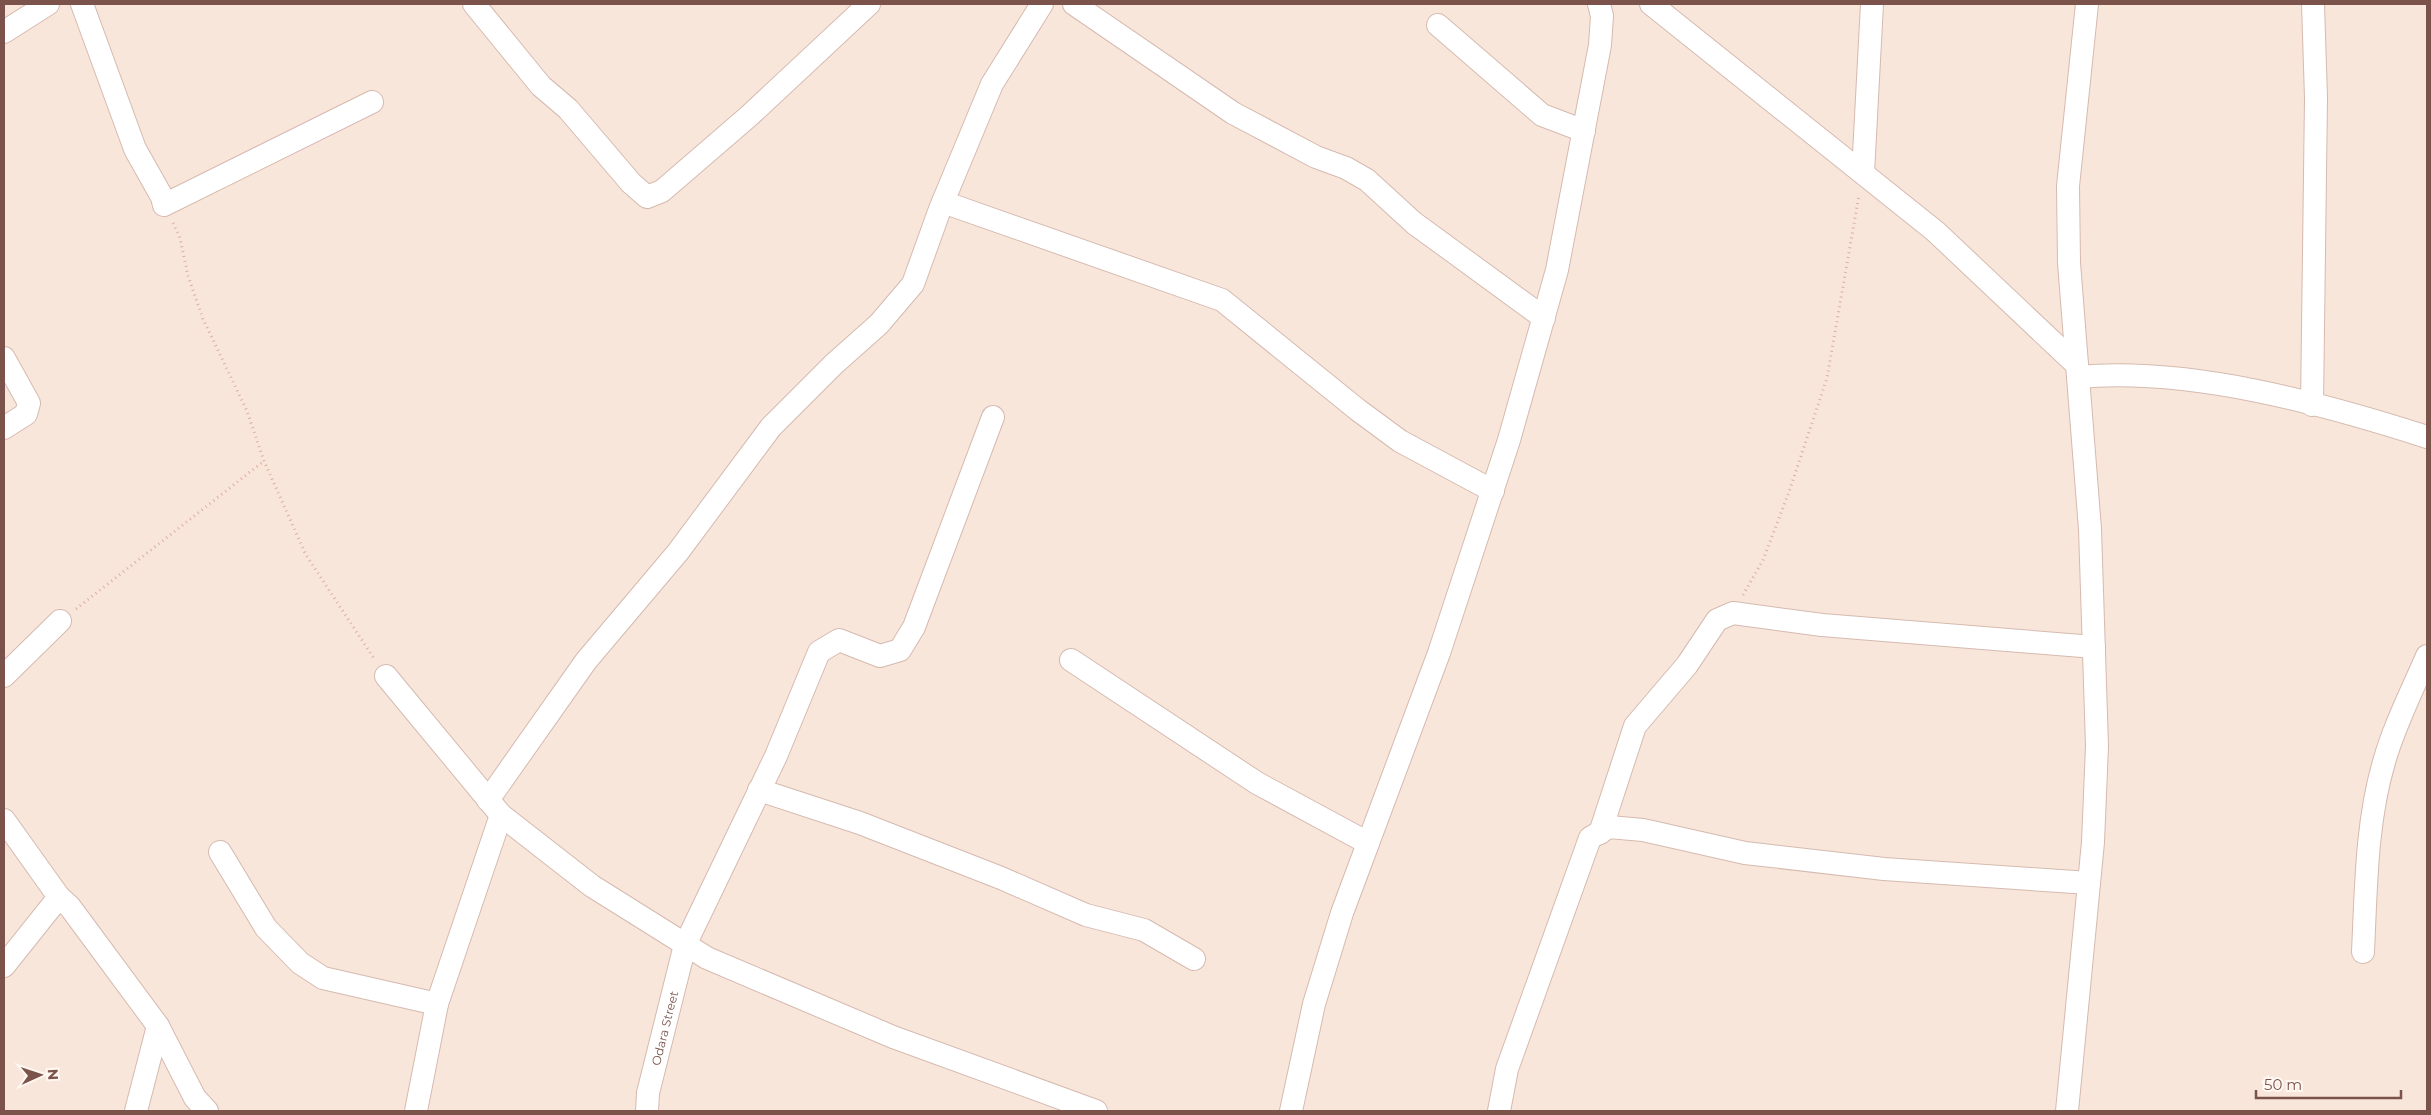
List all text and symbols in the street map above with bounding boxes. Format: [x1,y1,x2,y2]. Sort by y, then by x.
street label: Odara Street [648,989,681,1067]
north arrow [15,1050,65,1100]
text: N [44,1068,62,1080]
scale bar [2256,1068,2401,1100]
text: 50 m [2264,1075,2302,1094]

